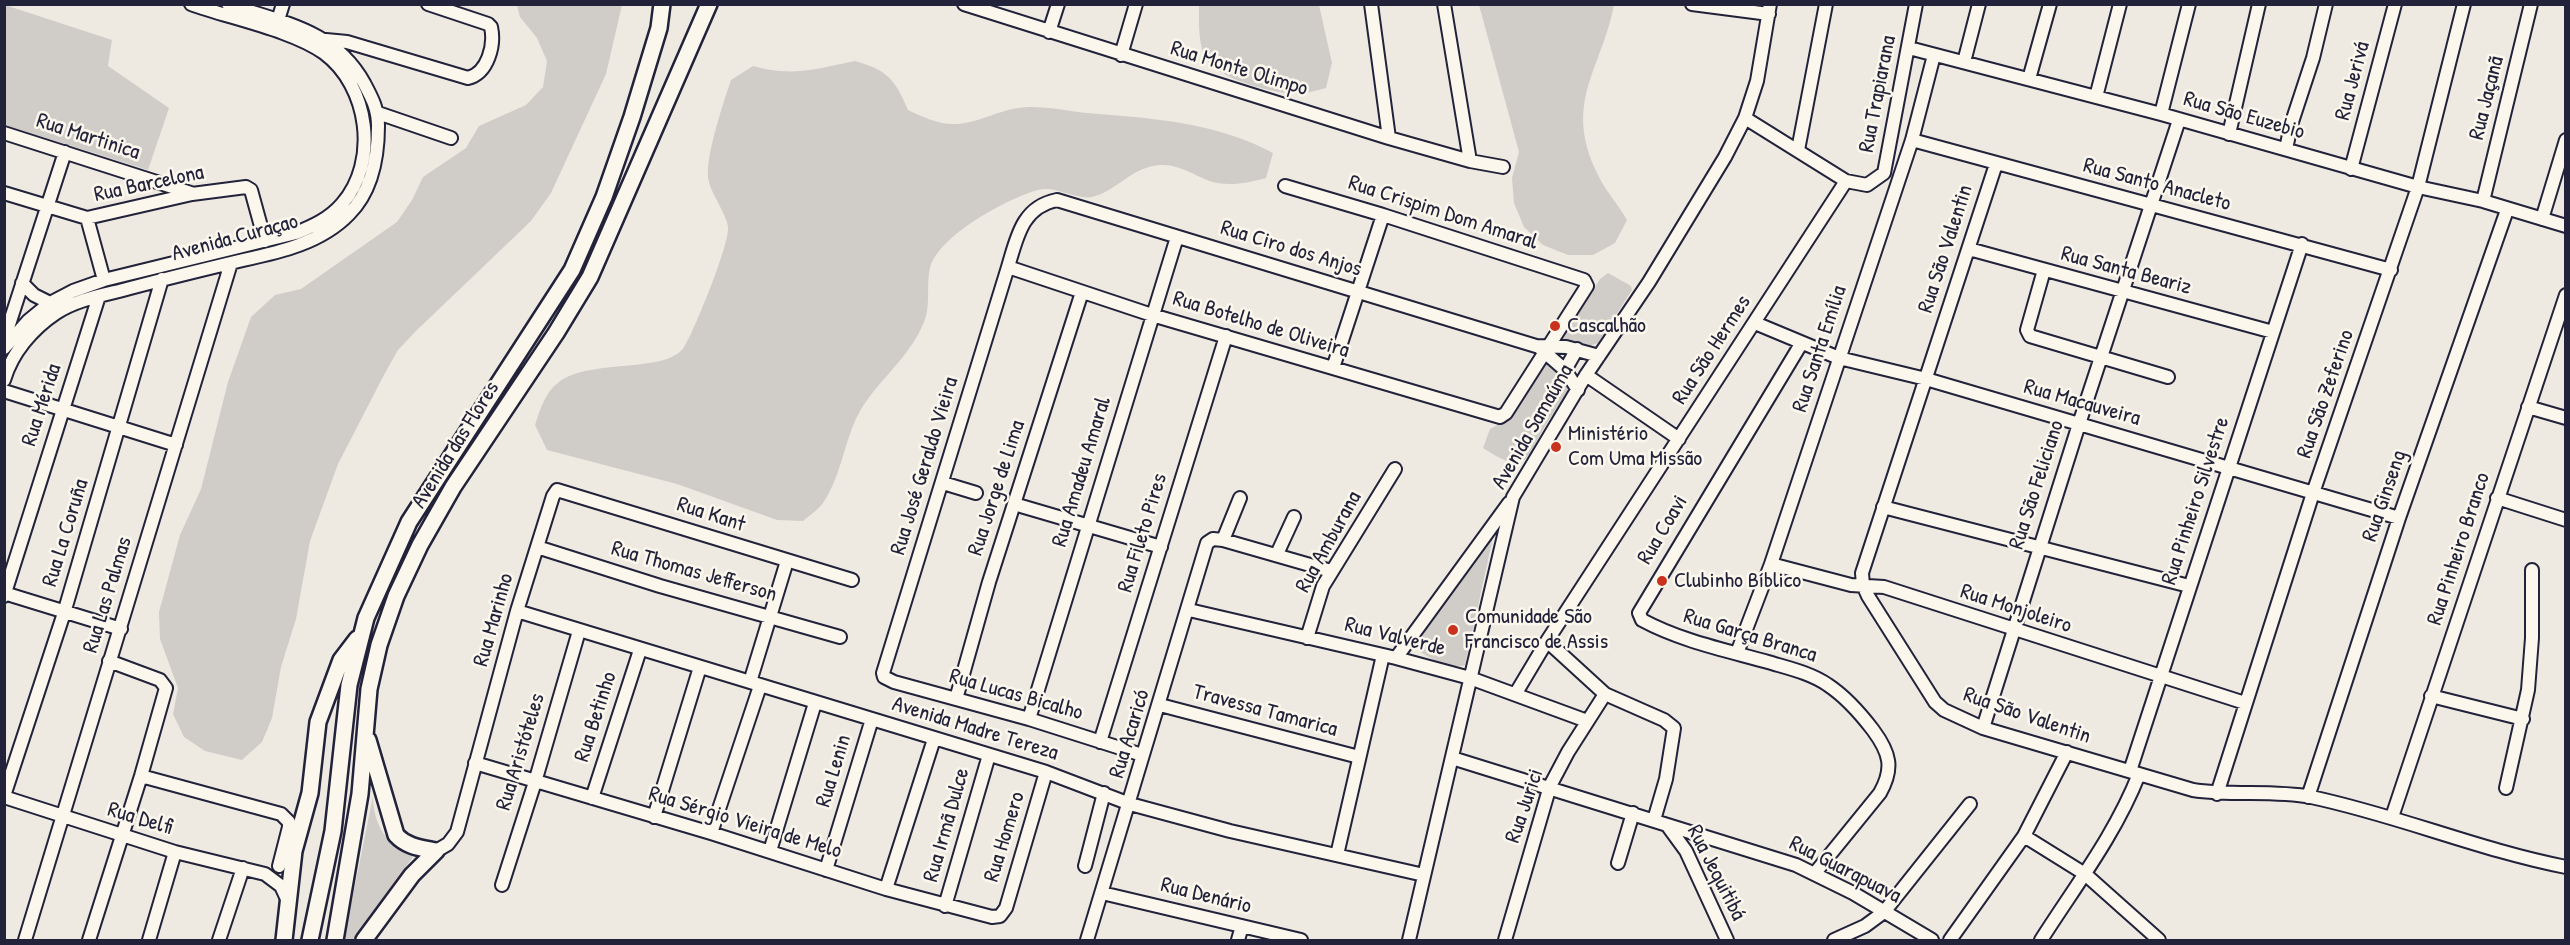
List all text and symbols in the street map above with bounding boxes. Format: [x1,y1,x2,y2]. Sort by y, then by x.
street label: Rua Trapiarana [1854,33,1902,155]
street label: Rua Monte Olimpo [1167,36,1311,102]
street label: Rua Jerivá [2330,39,2376,123]
street label: Rua Jaçanã [2464,54,2510,142]
street label: Rua São Euzebio [2180,86,2308,146]
street label: Rua Martinica [33,108,143,166]
street label: Rua Santo Anacleto [2080,153,2234,217]
street label: Rua Barcelona [92,160,206,208]
street label: Rua Crispim Dom Amaral [1345,170,1541,256]
street label: Rua São Valentin [1913,182,1979,316]
street label: Avenida Curaçao [169,209,301,267]
street label: Rua Ciro dos Anjos [1217,215,1365,283]
street label: Rua Santa Beariz [2058,241,2194,301]
street label: Rua Santa Emília [1787,282,1853,416]
street label: Rua Botelho de Oliveira [1170,286,1352,364]
street label: Rua São Hermes [1667,290,1757,410]
place label: Cascalhão [1567,313,1646,339]
marker: Cascalhão [1548,319,1562,333]
street label: Rua São Zeferino [2292,326,2360,462]
street label: Avenida Samaúma [1487,360,1579,494]
street label: Rua Mérida [16,361,68,449]
street label: Rua José Geraldo Vieira [885,374,965,558]
street label: Rua Macauveira [2021,374,2143,432]
street label: Avenida das Flores [406,377,506,513]
street label: Rua Amadeu Amaral [1047,394,1117,550]
street label: Rua Pinheiro Silvestre [2156,414,2236,588]
street label: Rua Jorge de Lima [963,417,1031,559]
street label: Rua São Feliciano [2004,417,2070,553]
place label: Ministério Com Uma Missão [1568,421,1702,472]
marker: Ministério Com Uma Missão [1549,440,1563,454]
street label: Rua Ginseng [2357,447,2413,545]
street label: Rua Pinheiro Branco [2422,469,2496,629]
street label: Rua Fileto Pires [1112,470,1174,596]
street label: Rua La Coruña [37,476,95,590]
street label: Rua Amburana [1290,487,1368,597]
street label: Rua Coavi [1632,491,1694,569]
street label: Rua Kant [674,492,748,538]
street label: Rua Las Palmas [78,534,138,656]
street label: Rua Thomas Jefferson [608,536,780,608]
place label: Clubinho Bíblico [1674,568,1801,594]
street label: Rua Marinho [468,570,520,670]
marker: Clubinho Bíblico [1655,574,1669,588]
street label: Rua Monjoleiro [1957,579,2075,639]
street label: Rua Garça Branca [1680,603,1820,669]
place label: Comunidade São Francisco de Assis [1465,604,1608,656]
street label: Rua Valverde [1342,612,1448,662]
marker: Comunidade São Francisco de Assis [1446,623,1460,637]
street label: Rua Lucas Bicalho [946,663,1086,727]
street label: Rua Betinho [569,669,623,765]
street label: Travessa Tamarica [1190,679,1340,743]
street label: Rua São Valentin [1960,682,2094,750]
street label: Rua Acaricó [1104,687,1156,781]
street label: Rua Aristóteles [491,690,551,814]
street label: Avenida Madre Tereza [889,691,1061,767]
street label: Rua Lenin [811,732,857,810]
street label: Rua Irmã Dulce [918,765,976,885]
street label: Rua Jurici [1500,766,1550,846]
street label: Rua Sérgio Vieira de Melo [645,781,845,865]
street label: Rua Homero [979,789,1031,885]
street label: Rua Delfi [104,797,176,841]
street label: Rua Jequitibá [1681,821,1751,925]
street label: Rua Guarapuava [1785,831,1905,909]
street label: Rua Denário [1158,872,1254,920]

